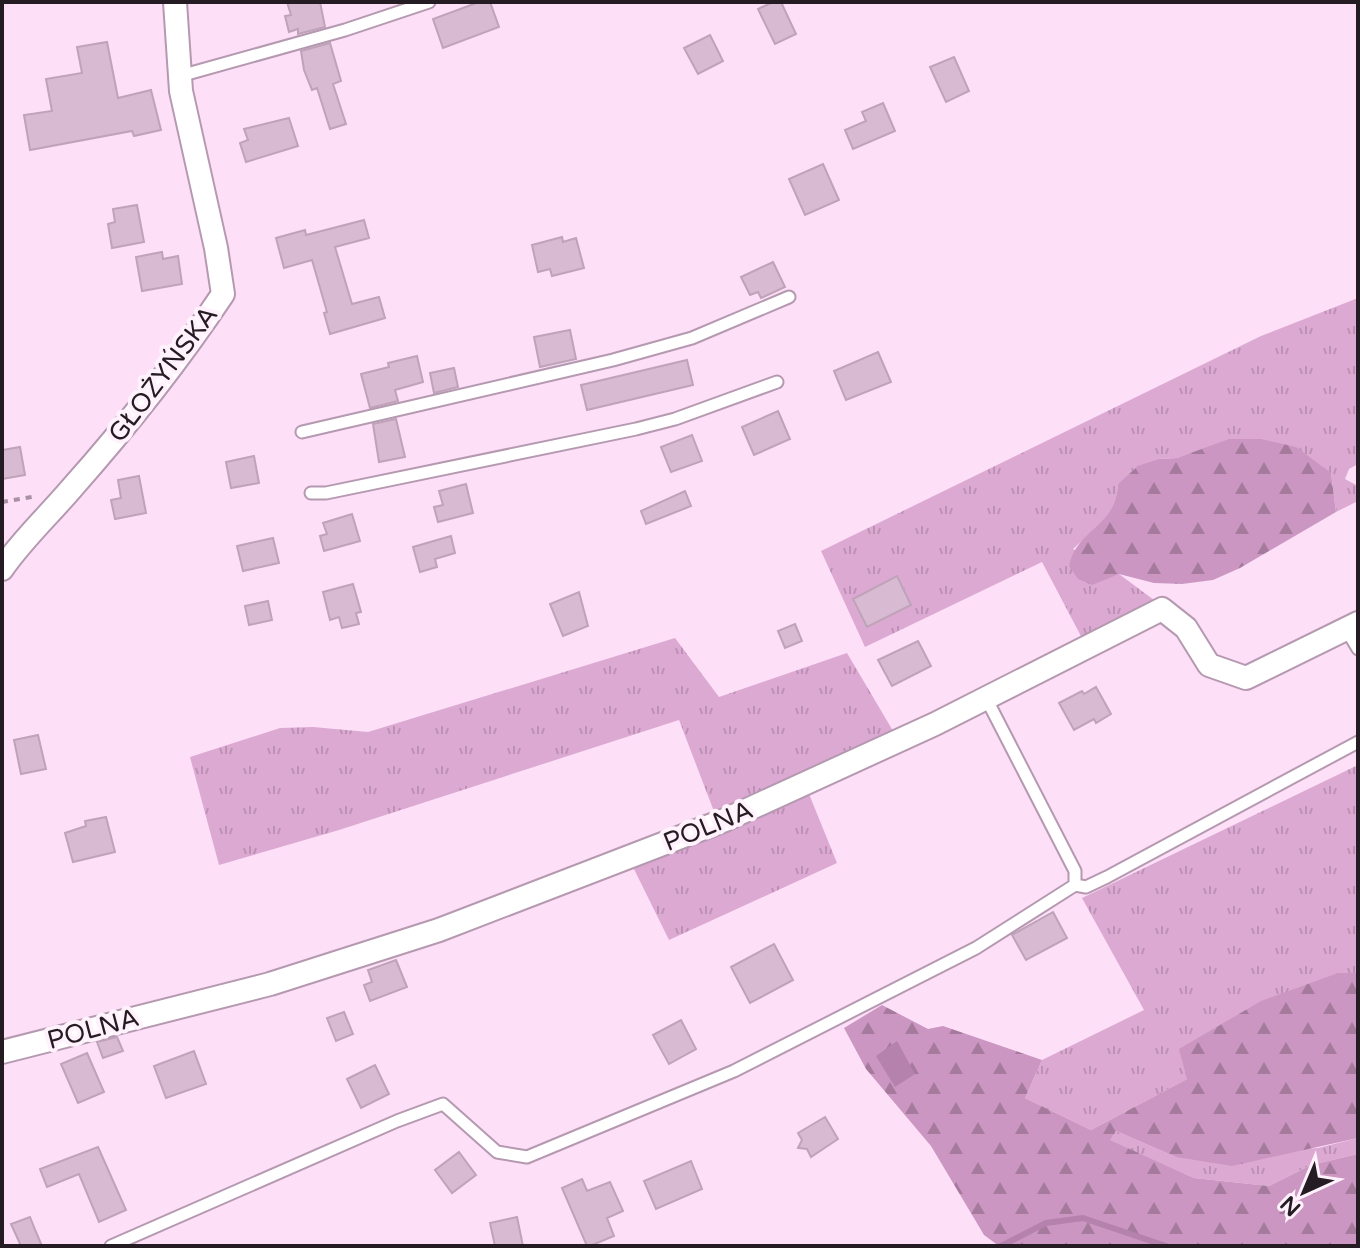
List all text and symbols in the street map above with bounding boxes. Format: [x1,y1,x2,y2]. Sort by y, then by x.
street label: GŁOŻYŃSKA [102,300,224,448]
street label: POLNA [659,794,757,858]
street label: POLNA [44,1002,142,1056]
north arrow [1264,1152,1344,1232]
text: N [1275,1190,1306,1221]

